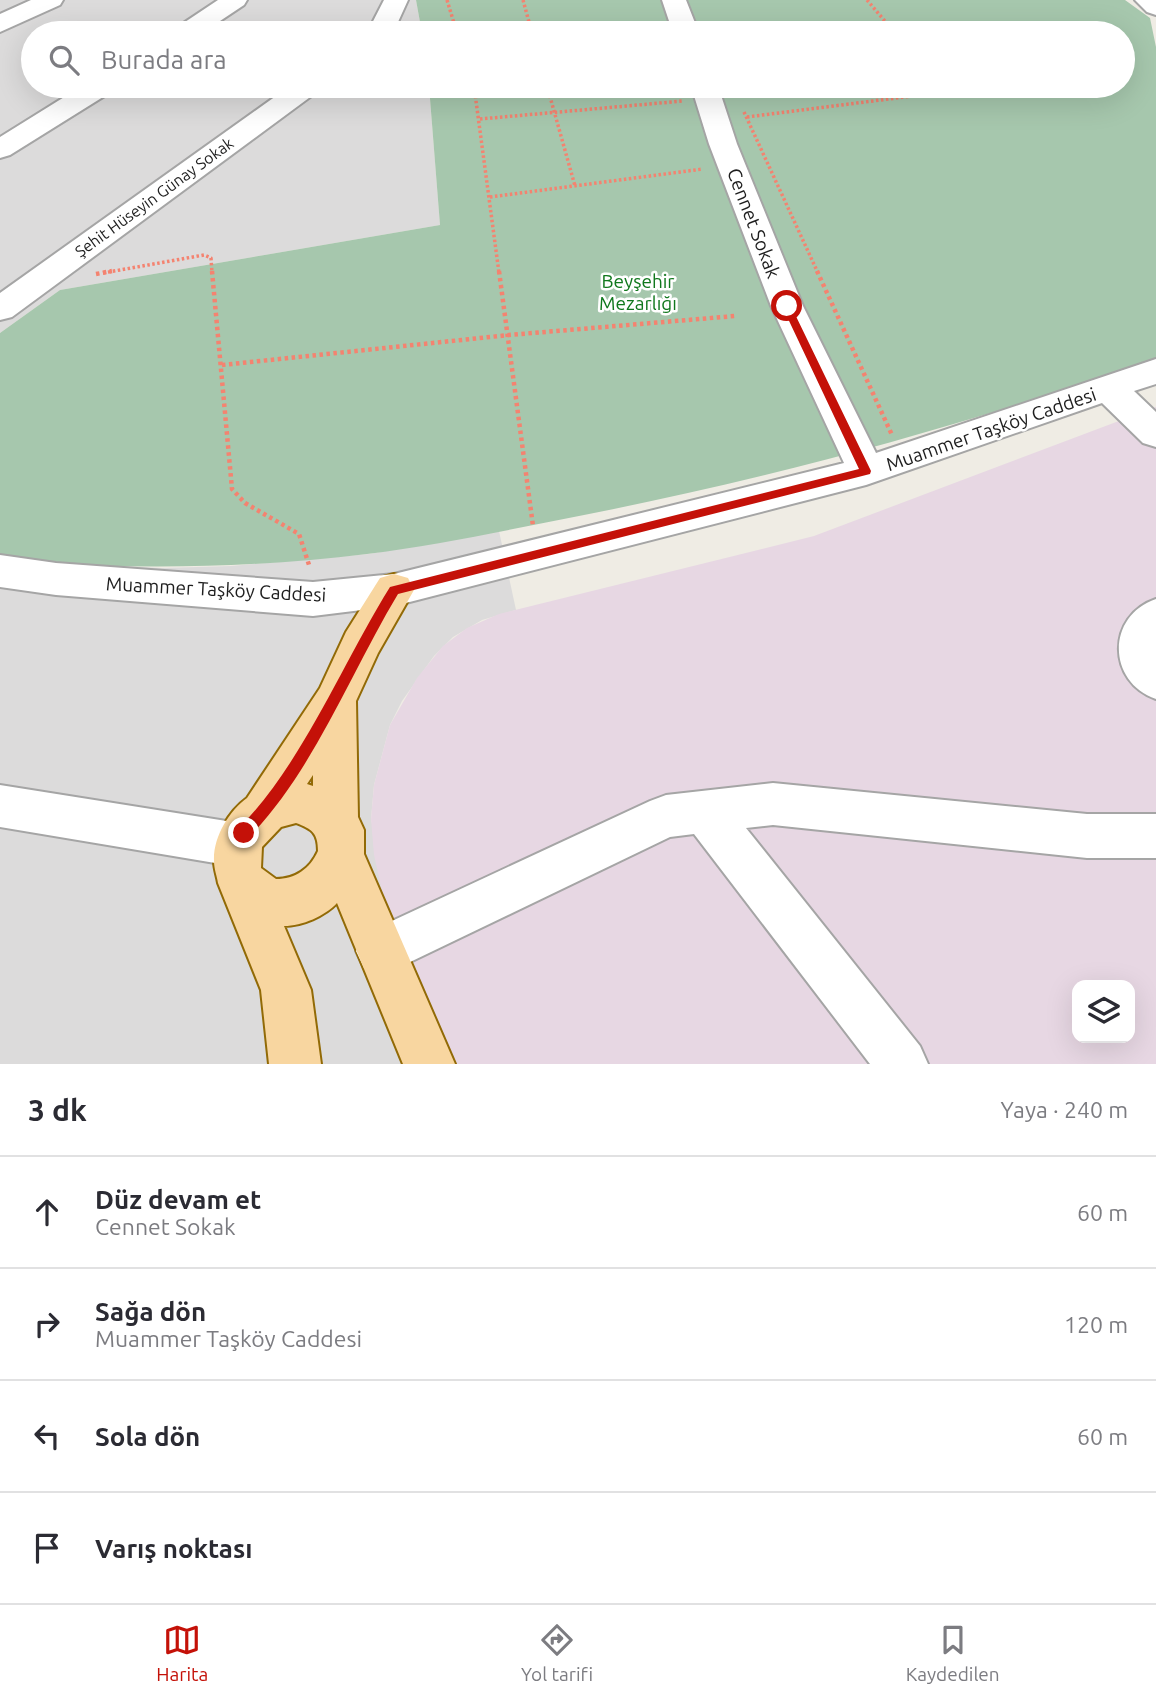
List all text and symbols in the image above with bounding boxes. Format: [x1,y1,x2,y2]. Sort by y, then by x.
search box [21,21,1135,98]
icon: search [45,41,83,79]
text: Burada ara [101,45,227,74]
street label: Şehit Hüseyin Günay Sokak [71,134,237,260]
street label: Cennet Sokak [723,165,785,282]
park label: Beyşehir Mezarlığı [599,270,677,314]
route start [771,290,802,321]
street label: Muammer Taşköy Caddesi [883,383,1099,475]
street label: Muammer Taşköy Caddesi [105,572,327,606]
route end [228,817,259,848]
map controls [1072,980,1135,1043]
button: layers [1072,980,1135,1043]
text: 3 dk [28,1093,87,1127]
text: Yaya · 240 m [1001,1097,1128,1122]
text: Düz devam et [95,1185,261,1214]
icon: ahead [28,1193,66,1231]
text: 60 m [1077,1200,1128,1225]
text: Cennet Sokak [95,1214,236,1239]
text: Sağa dön [95,1297,206,1326]
icon: right [28,1305,66,1343]
text: 120 m [1064,1312,1128,1337]
text: Muammer Taşköy Caddesi [95,1326,362,1351]
icon: left [28,1417,66,1455]
text: Sola dön [95,1422,200,1451]
text: 60 m [1077,1424,1128,1449]
icon: arrive [28,1529,66,1567]
text: Varış noktası [95,1534,252,1563]
tab: Harita [156,1621,208,1685]
tab: Yol tarifi [521,1621,593,1685]
tab: Kaydedilen [906,1621,1000,1685]

